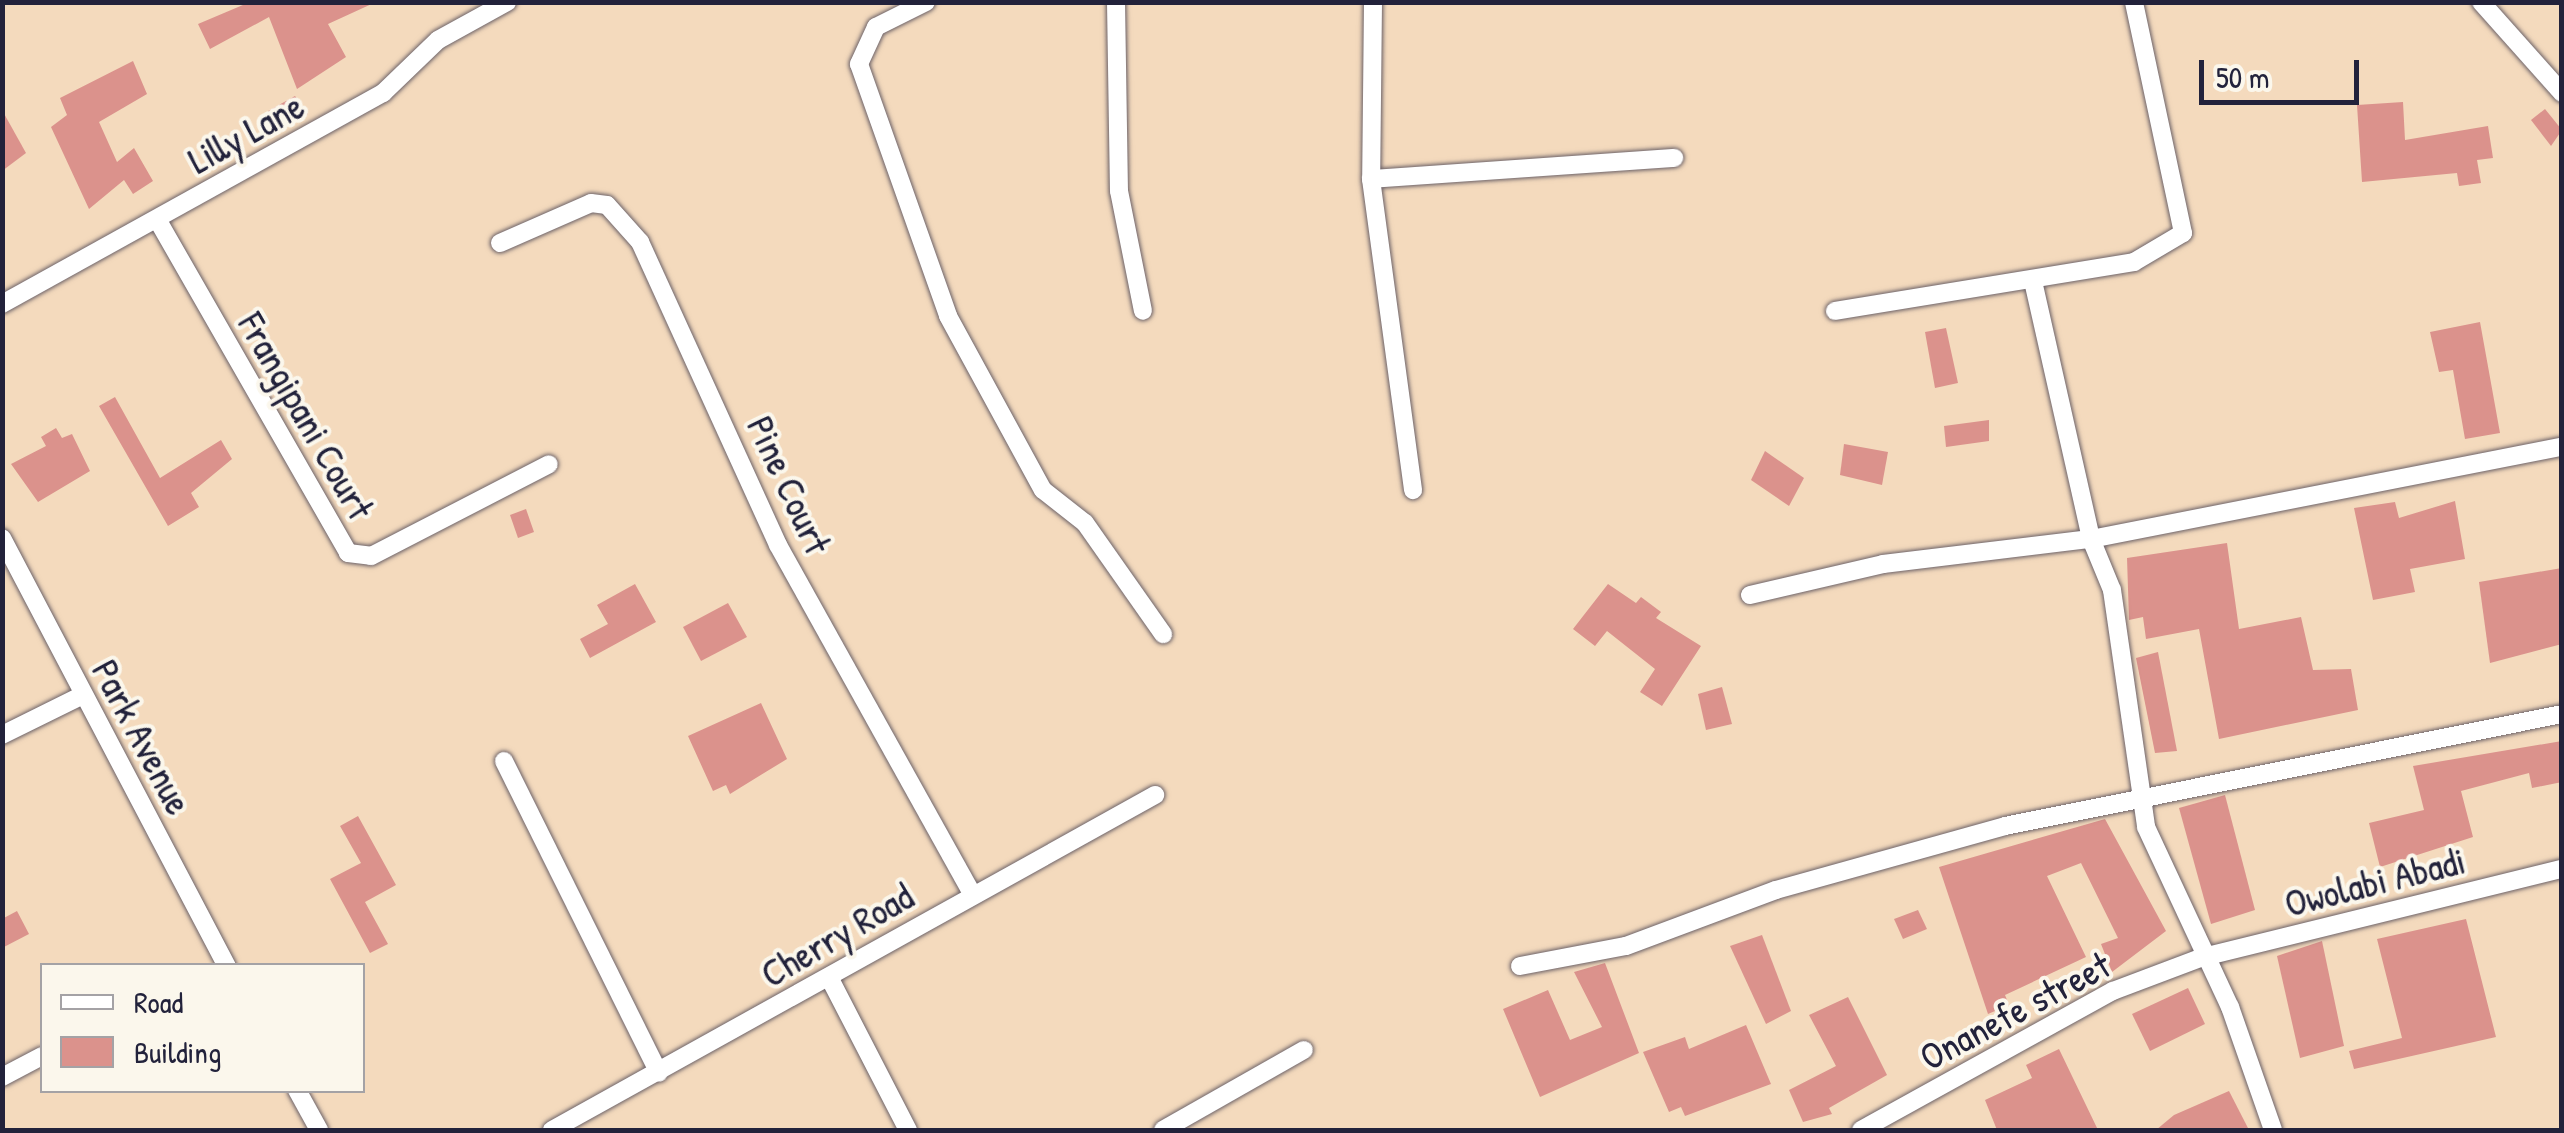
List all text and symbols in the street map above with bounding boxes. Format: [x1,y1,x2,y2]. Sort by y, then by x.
scale bar [2204,40,2364,102]
text: 50 m [2216,57,2269,97]
street label: Lilly Lane [180,83,312,183]
street label: Frangipani Court [229,305,383,527]
street label: Pine Court [737,409,841,561]
street label: Park Avenue [82,652,202,822]
street label: Owolabi Abadi [2280,838,2470,926]
street label: Cherry Road [753,873,921,997]
street label: Onanefe street [1912,942,2118,1080]
legend [40,963,365,1093]
text: Road [134,982,183,1022]
text: Building [134,1032,221,1072]

